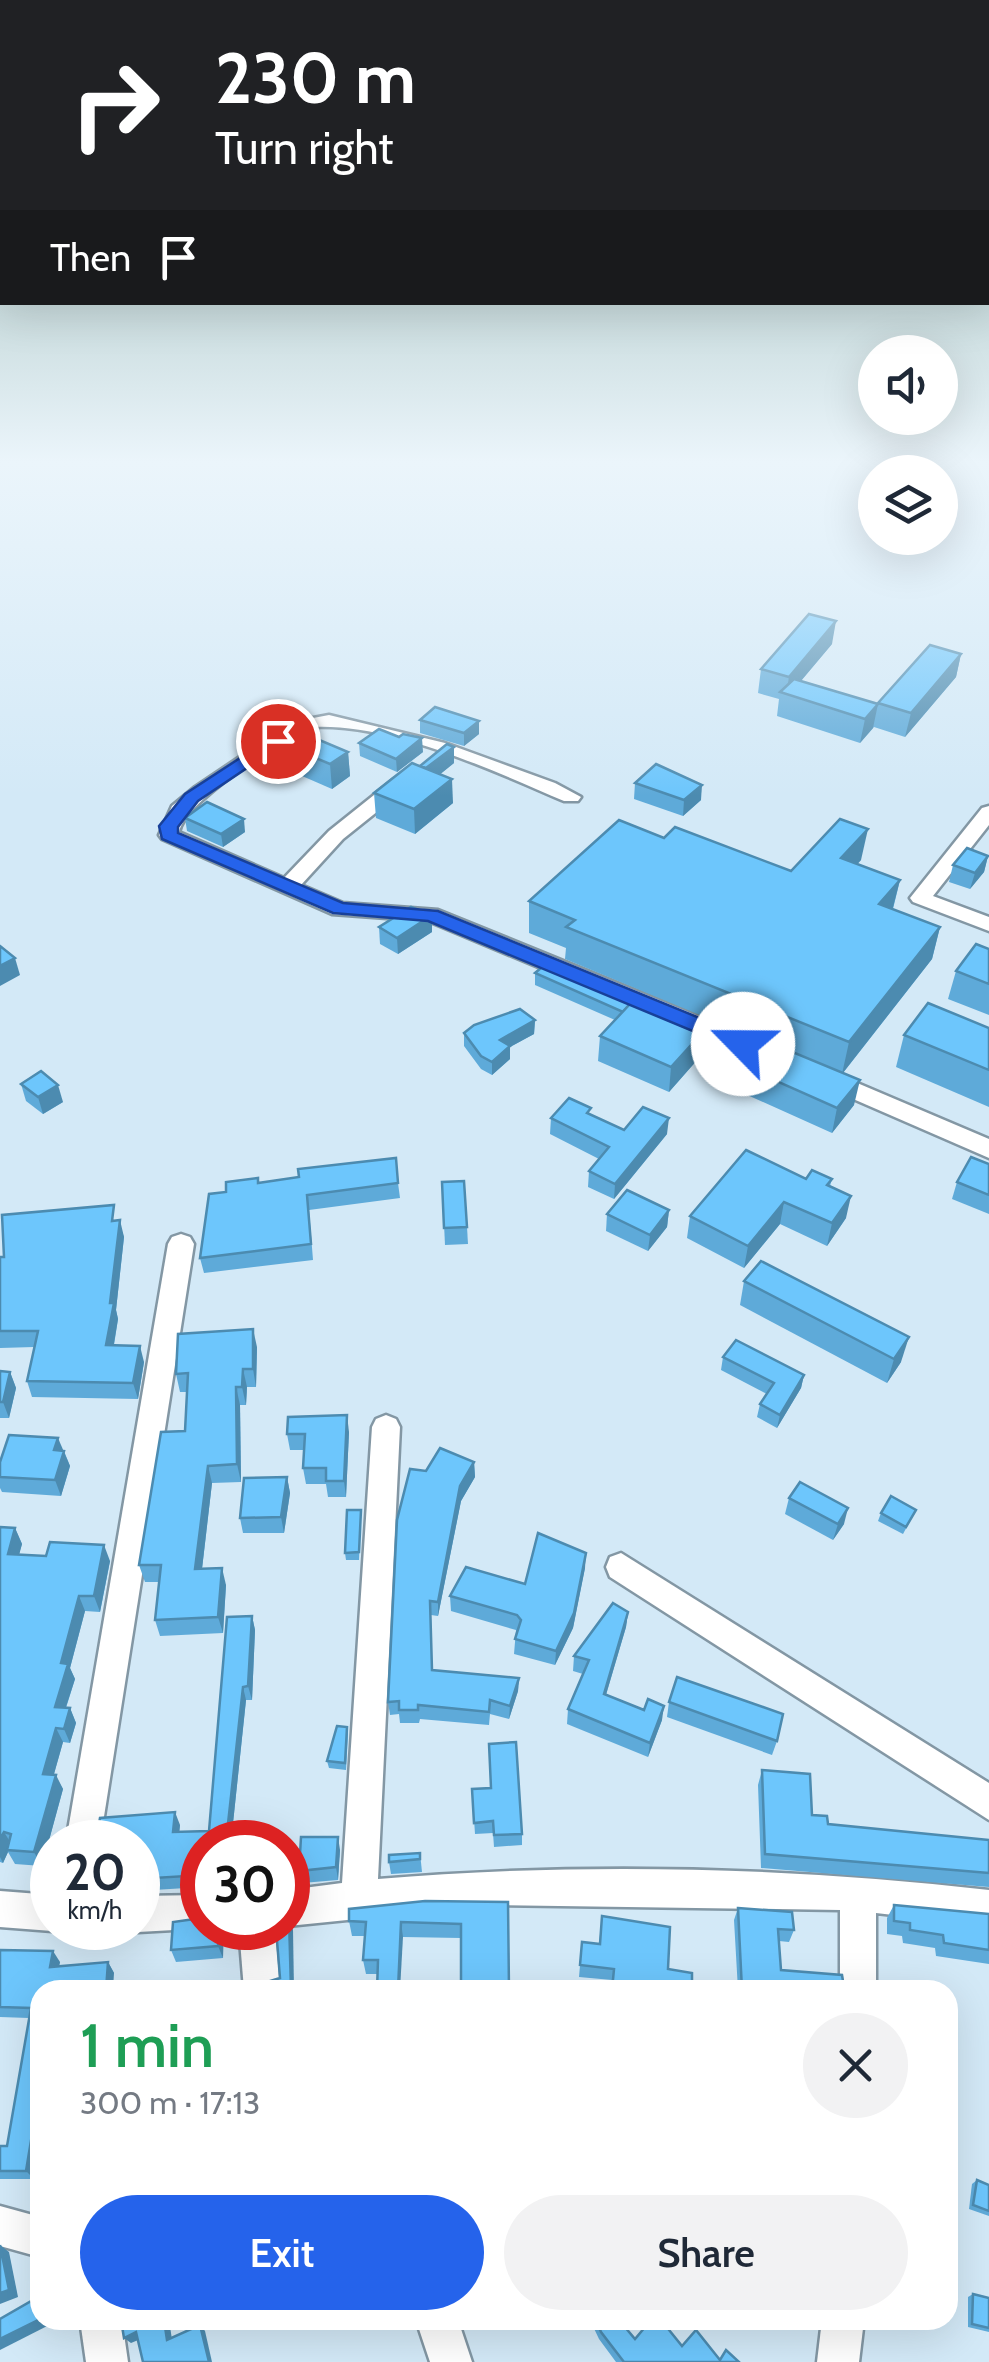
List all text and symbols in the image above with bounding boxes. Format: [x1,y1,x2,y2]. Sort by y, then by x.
text: 230 m [215,35,416,121]
icon: right [50,40,180,170]
text: Turn right [215,121,394,175]
icon: arrive [151,230,206,285]
text: Then [50,234,131,281]
map controls [858,335,958,555]
button: sound [858,335,958,435]
button: layers [858,455,958,555]
pin [236,699,321,784]
icon: arrive [251,714,306,769]
position arrow [691,992,795,1096]
speed limit sign: 30 [180,1820,310,1950]
text: 20 [64,1842,126,1903]
text: km/h [68,1895,122,1925]
text: 1 min [80,2009,214,2082]
button: close [803,2013,908,2118]
text: 300 m · 17:13 [80,2083,260,2122]
button: Exit [80,2195,484,2310]
button: Share [504,2195,908,2310]

